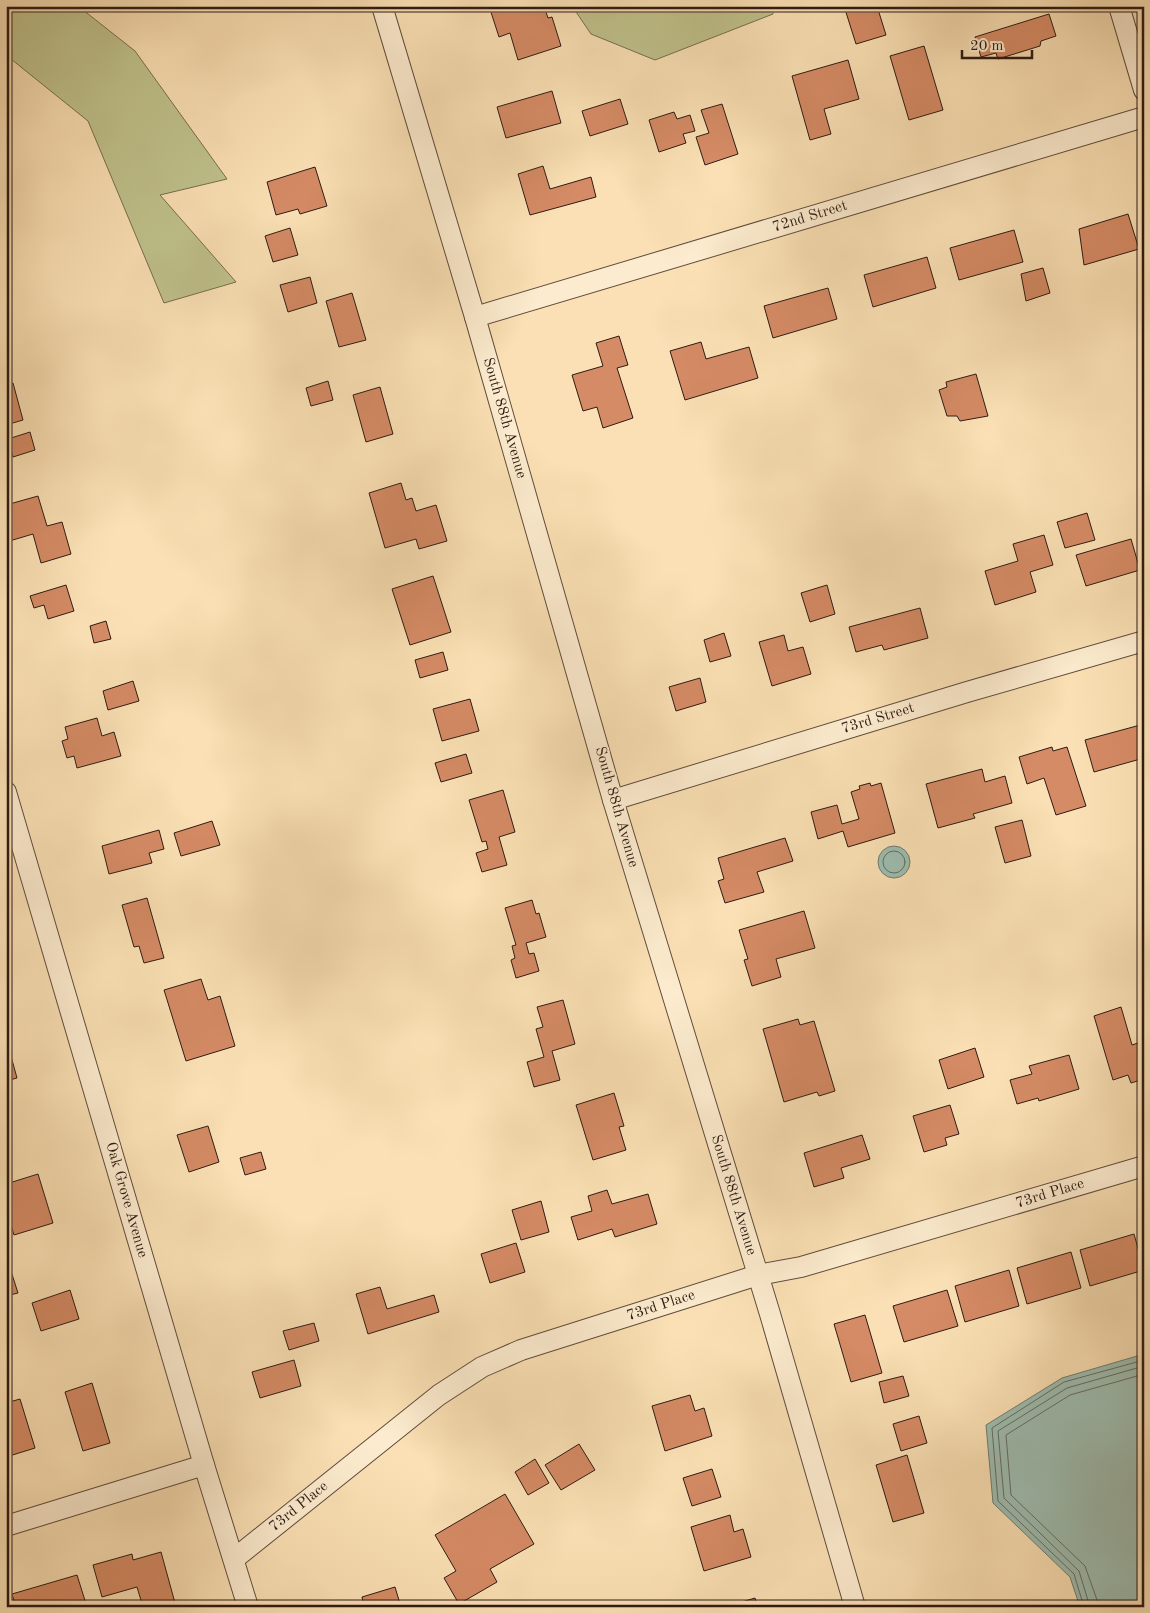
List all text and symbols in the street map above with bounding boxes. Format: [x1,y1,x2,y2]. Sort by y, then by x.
scale bar [962,28,1032,60]
text: 20 m [970,39,1004,54]
street label: 72nd Street [771,199,849,235]
street label: South 88th Avenue [480,356,528,480]
street label: 73rd Street [840,701,916,737]
street label: South 88th Avenue [592,745,640,869]
street label: South 88th Avenue [708,1133,758,1257]
street label: Oak Grove Avenue [102,1140,150,1260]
street label: 73rd Place [1014,1176,1086,1212]
street label: 73rd Place [625,1288,697,1324]
street label: 73rd Place [267,1479,331,1535]

